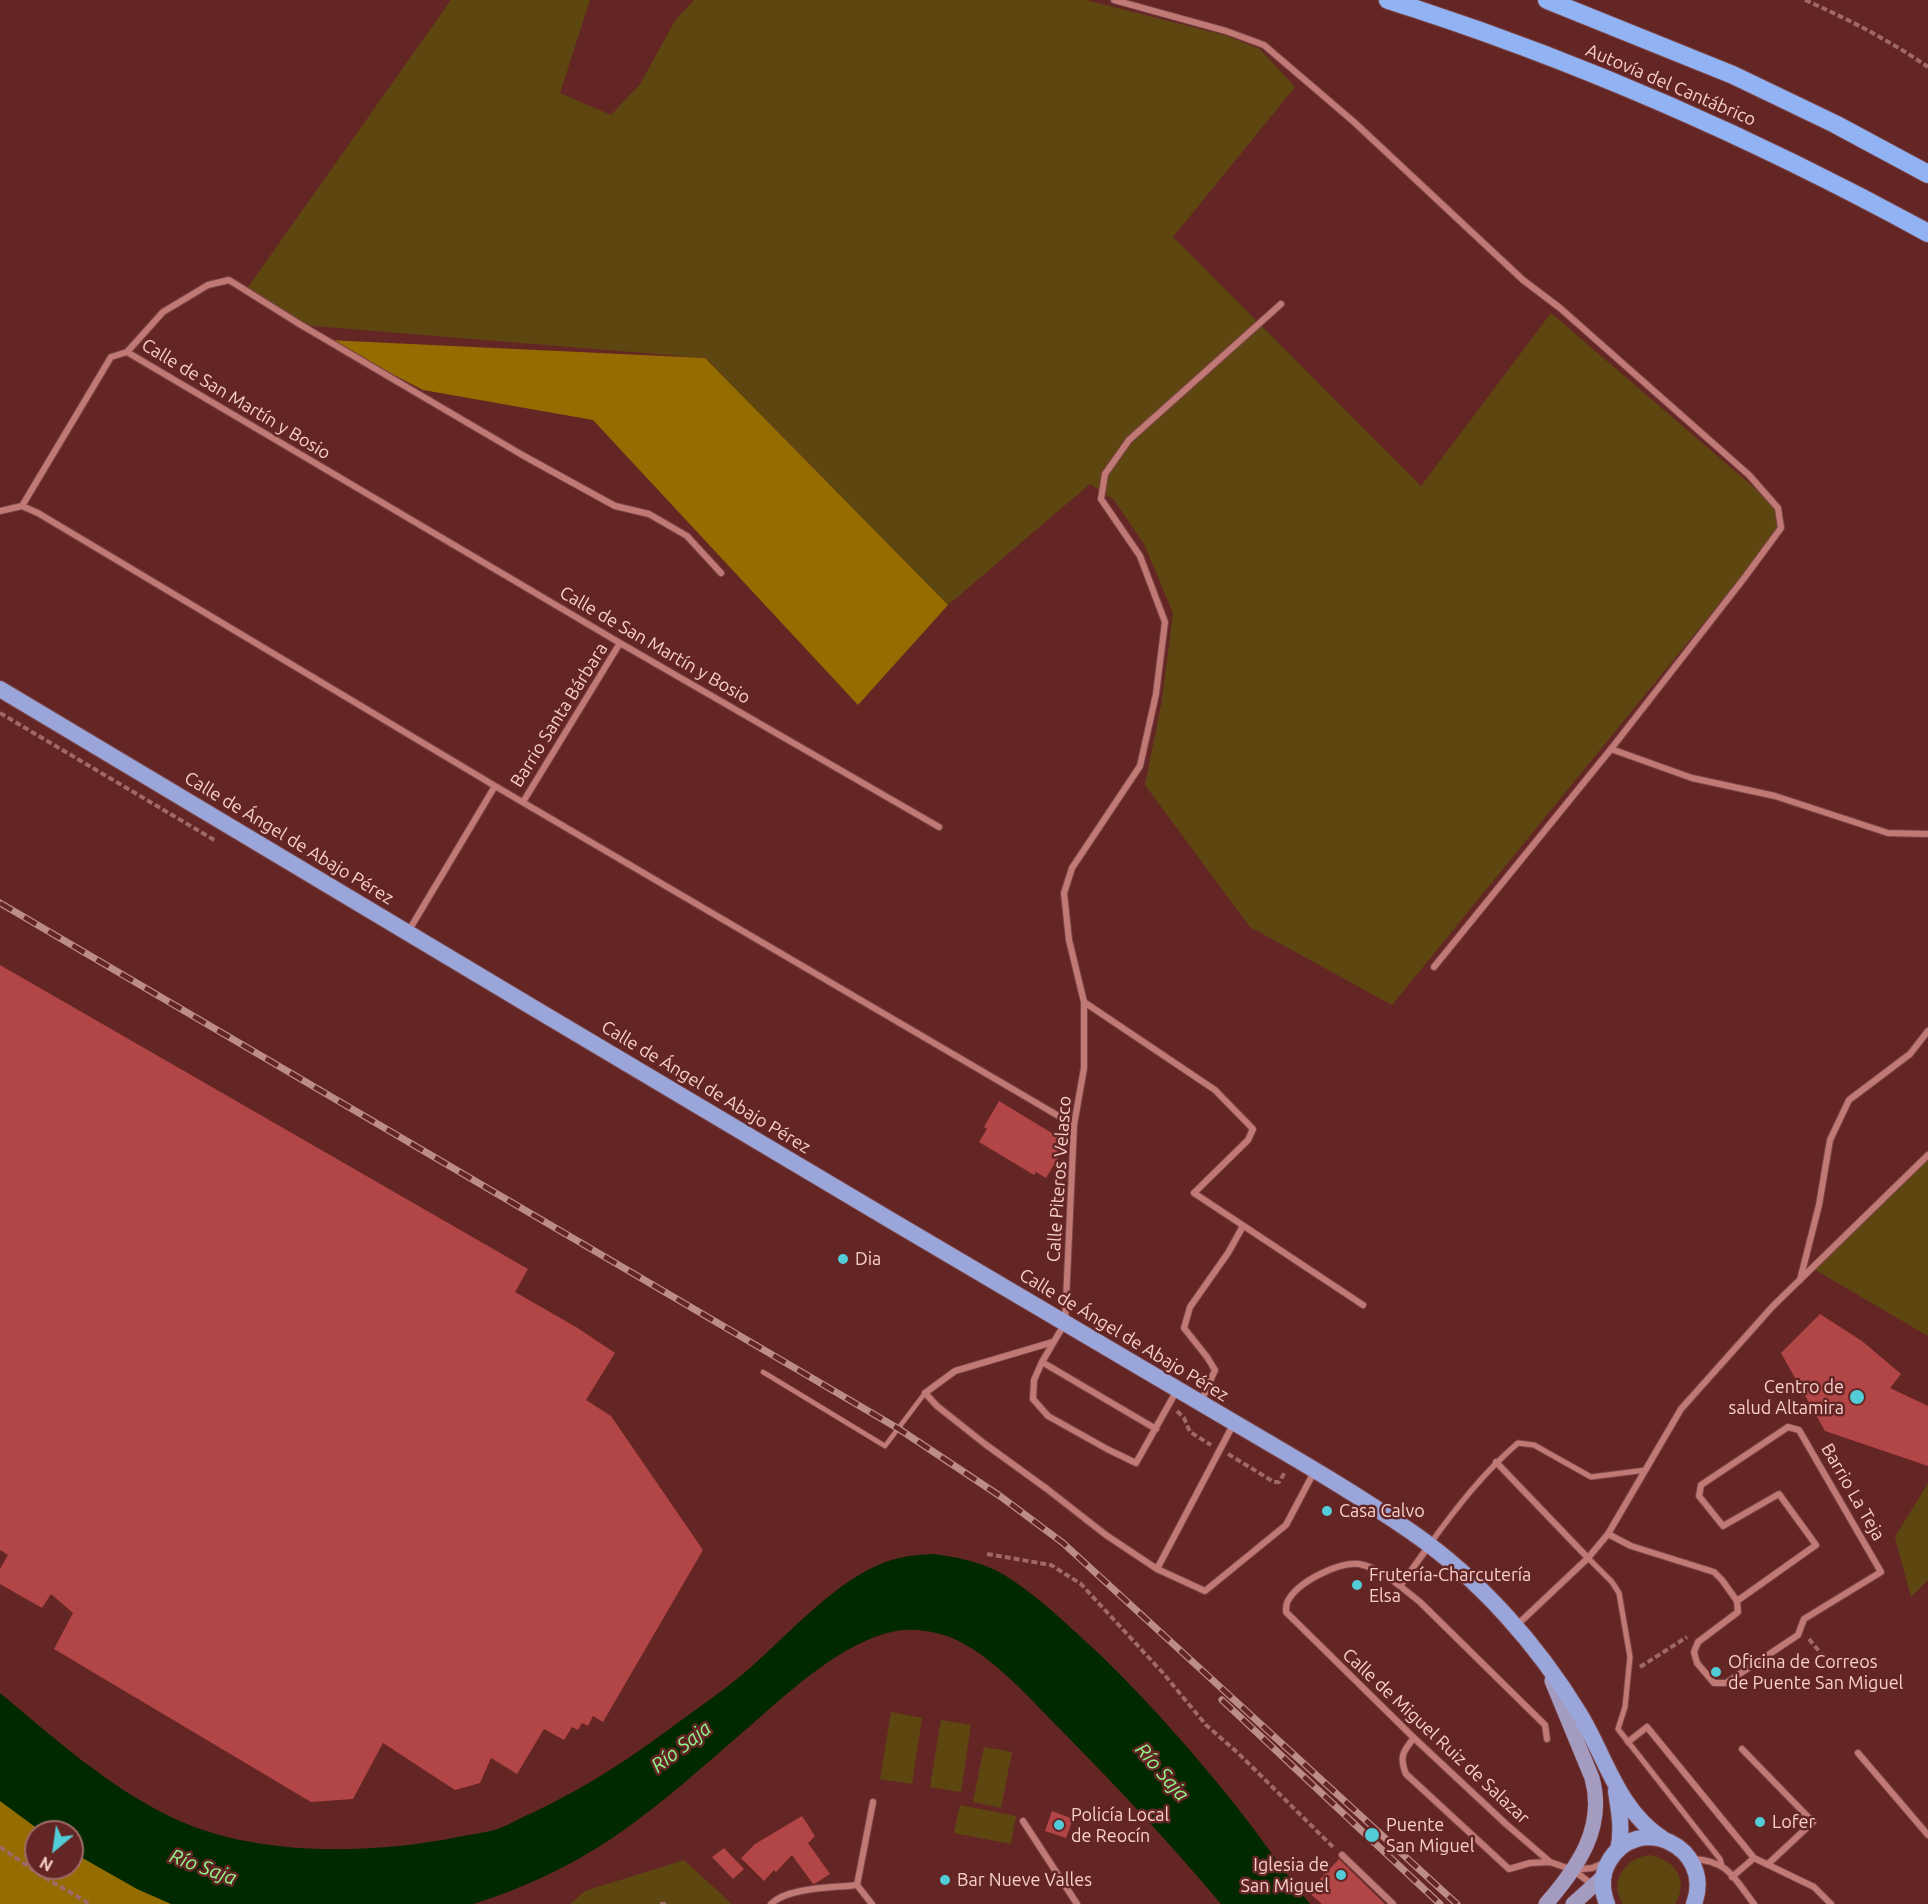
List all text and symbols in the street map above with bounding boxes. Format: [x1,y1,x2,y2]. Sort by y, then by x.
street label: Autovía del Cantábrico [1583,39,1759,131]
street label: Calle de San Martín y Bosio [138,334,334,464]
street label: Calle de San Martín y Bosio [556,582,754,708]
street label: Barrio Santa Bárbara [506,639,612,791]
street label: Calle de Ángel de Abajo Pérez [181,767,397,909]
street label: Calle de Ángel de Abajo Pérez [598,1016,814,1158]
street label: Calle Piteros Velasco [1042,1095,1076,1263]
place label: Dia [855,1248,881,1270]
marker: Dia [836,1252,850,1266]
street label: Calle de Ángel de Abajo Pérez [1016,1264,1232,1406]
place label: Centro de salud Altamira [1729,1376,1844,1418]
marker: Centro de salud Altamira [1848,1388,1866,1406]
street label: Barrio La Teja [1816,1440,1890,1544]
place label: Casa Calvo [1339,1500,1425,1522]
marker: Casa Calvo [1320,1504,1334,1518]
place label: Frutería-Charcutería Elsa [1369,1564,1531,1606]
marker: Frutería-Charcutería Elsa [1350,1578,1364,1592]
street label: Calle de Miguel Ruiz de Salazar [1338,1644,1534,1828]
place label: Oficina de Correos de Puente San Miguel [1728,1651,1903,1694]
marker: Oficina de Correos de Puente San Miguel [1709,1665,1723,1679]
water label: Río Saja [646,1716,716,1778]
water label: Río Saja [1130,1738,1194,1806]
place label: Policía Local de Reocín [1071,1804,1169,1846]
place label: Lofer [1772,1811,1815,1833]
place label: Puente San Miguel [1386,1814,1474,1856]
marker: Lofer [1753,1815,1767,1829]
marker: Policía Local de Reocín [1052,1818,1066,1832]
north arrow [24,1820,84,1880]
marker: Puente San Miguel [1363,1826,1381,1844]
water label: Río Saja [166,1844,240,1890]
text: N [37,1853,56,1875]
place label: Iglesia de San Miguel [1241,1854,1329,1896]
marker: Iglesia de San Miguel [1334,1868,1348,1882]
place label: Bar Nueve Valles [957,1869,1092,1891]
marker: Bar Nueve Valles [938,1873,952,1887]

